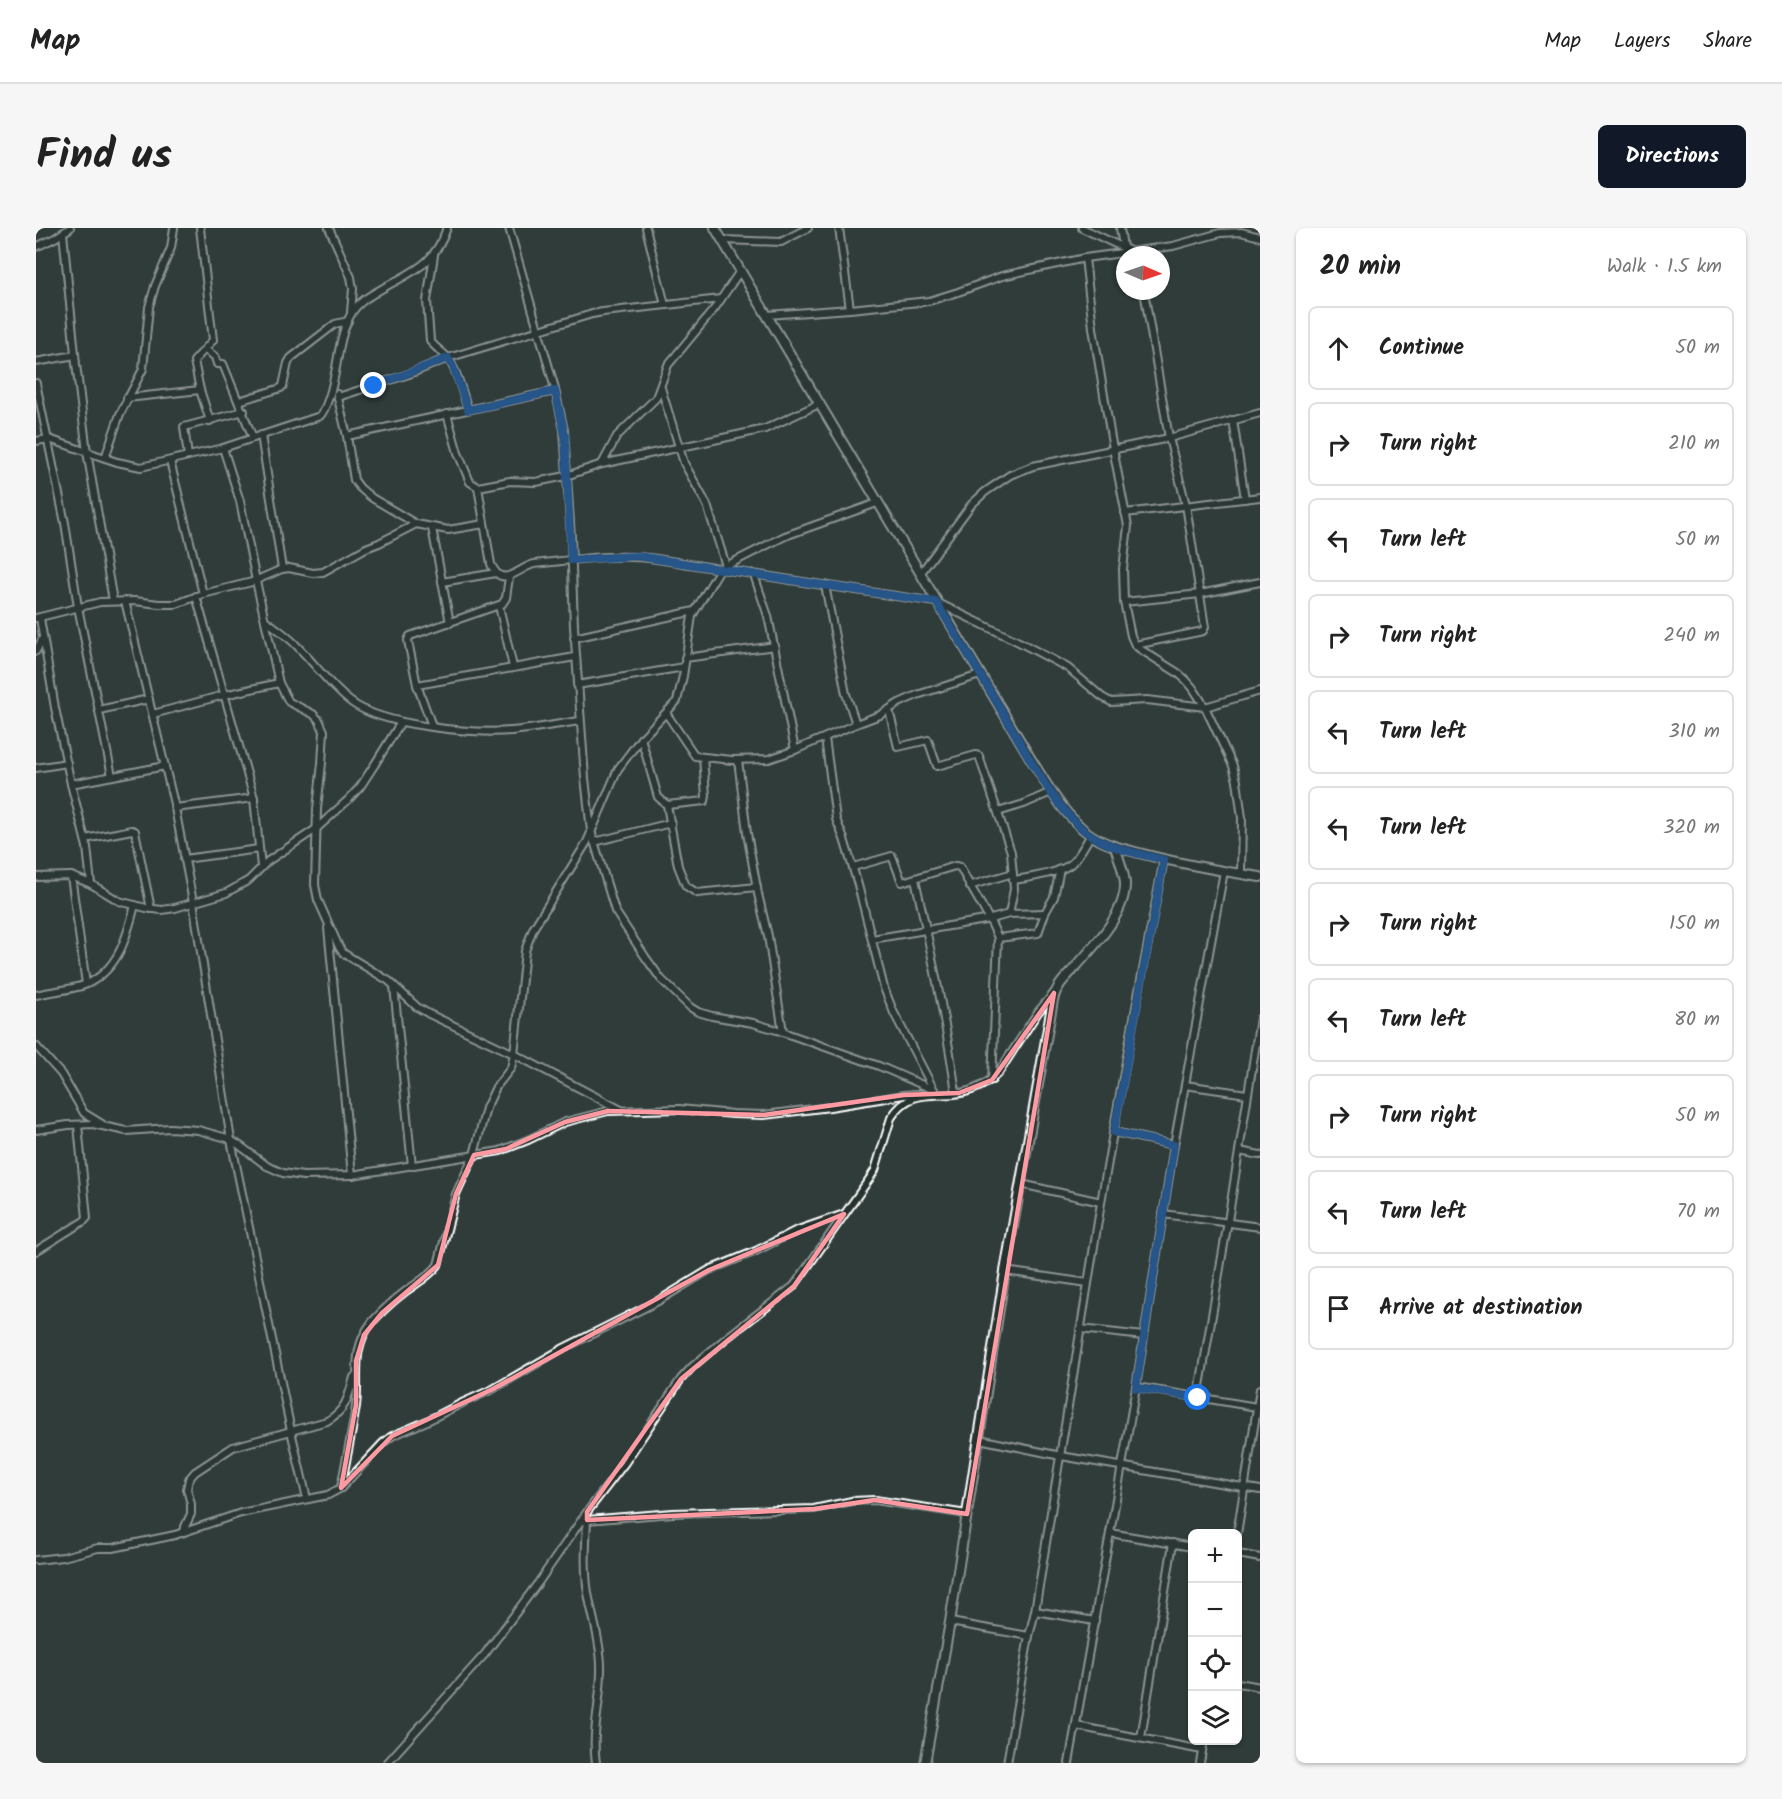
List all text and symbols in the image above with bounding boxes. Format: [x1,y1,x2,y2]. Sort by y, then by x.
text: Map [30,19,81,64]
text: Map [1544,25,1581,58]
text: Layers [1614,25,1670,58]
text: Share [1703,25,1752,58]
text: Find us [36,123,172,190]
button: Directions [1598,125,1746,188]
north arrow [1116,246,1170,300]
text: 20 min [1320,246,1401,288]
text: Walk · 1.5 km [1607,251,1722,283]
text: Continue [1379,331,1464,366]
icon: ahead [1322,332,1355,365]
text: 50 m [1675,332,1720,364]
route end [360,372,386,398]
text: Turn right [1379,427,1477,462]
icon: right [1322,428,1355,461]
text: 210 m [1668,428,1720,460]
text: Turn left [1379,523,1466,558]
icon: left [1322,524,1355,557]
text: 50 m [1675,524,1720,556]
text: Turn right [1379,619,1477,654]
icon: right [1322,620,1355,653]
text: 240 m [1663,620,1720,652]
text: Turn left [1379,715,1466,750]
icon: left [1322,716,1355,749]
text: 310 m [1668,716,1720,748]
text: Turn left [1379,811,1466,846]
icon: left [1322,812,1355,845]
text: 320 m [1663,812,1720,844]
text: Turn right [1379,907,1477,942]
icon: right [1322,908,1355,941]
text: 150 m [1669,908,1720,940]
text: Turn left [1379,1003,1466,1038]
icon: left [1322,1004,1355,1037]
text: 80 m [1674,1004,1720,1036]
text: Turn right [1379,1099,1477,1134]
icon: right [1322,1100,1355,1133]
text: 50 m [1675,1100,1720,1132]
text: Turn left [1379,1195,1466,1230]
icon: left [1322,1196,1355,1229]
text: 70 m [1677,1196,1720,1228]
text: Arrive at destination [1379,1291,1582,1326]
icon: arrive [1322,1292,1355,1325]
route start [1184,1384,1210,1410]
map controls [1188,1529,1242,1745]
button: + [1188,1529,1242,1583]
button: − [1188,1583,1242,1637]
button: locate [1188,1637,1242,1691]
button: layers [1188,1691,1242,1745]

